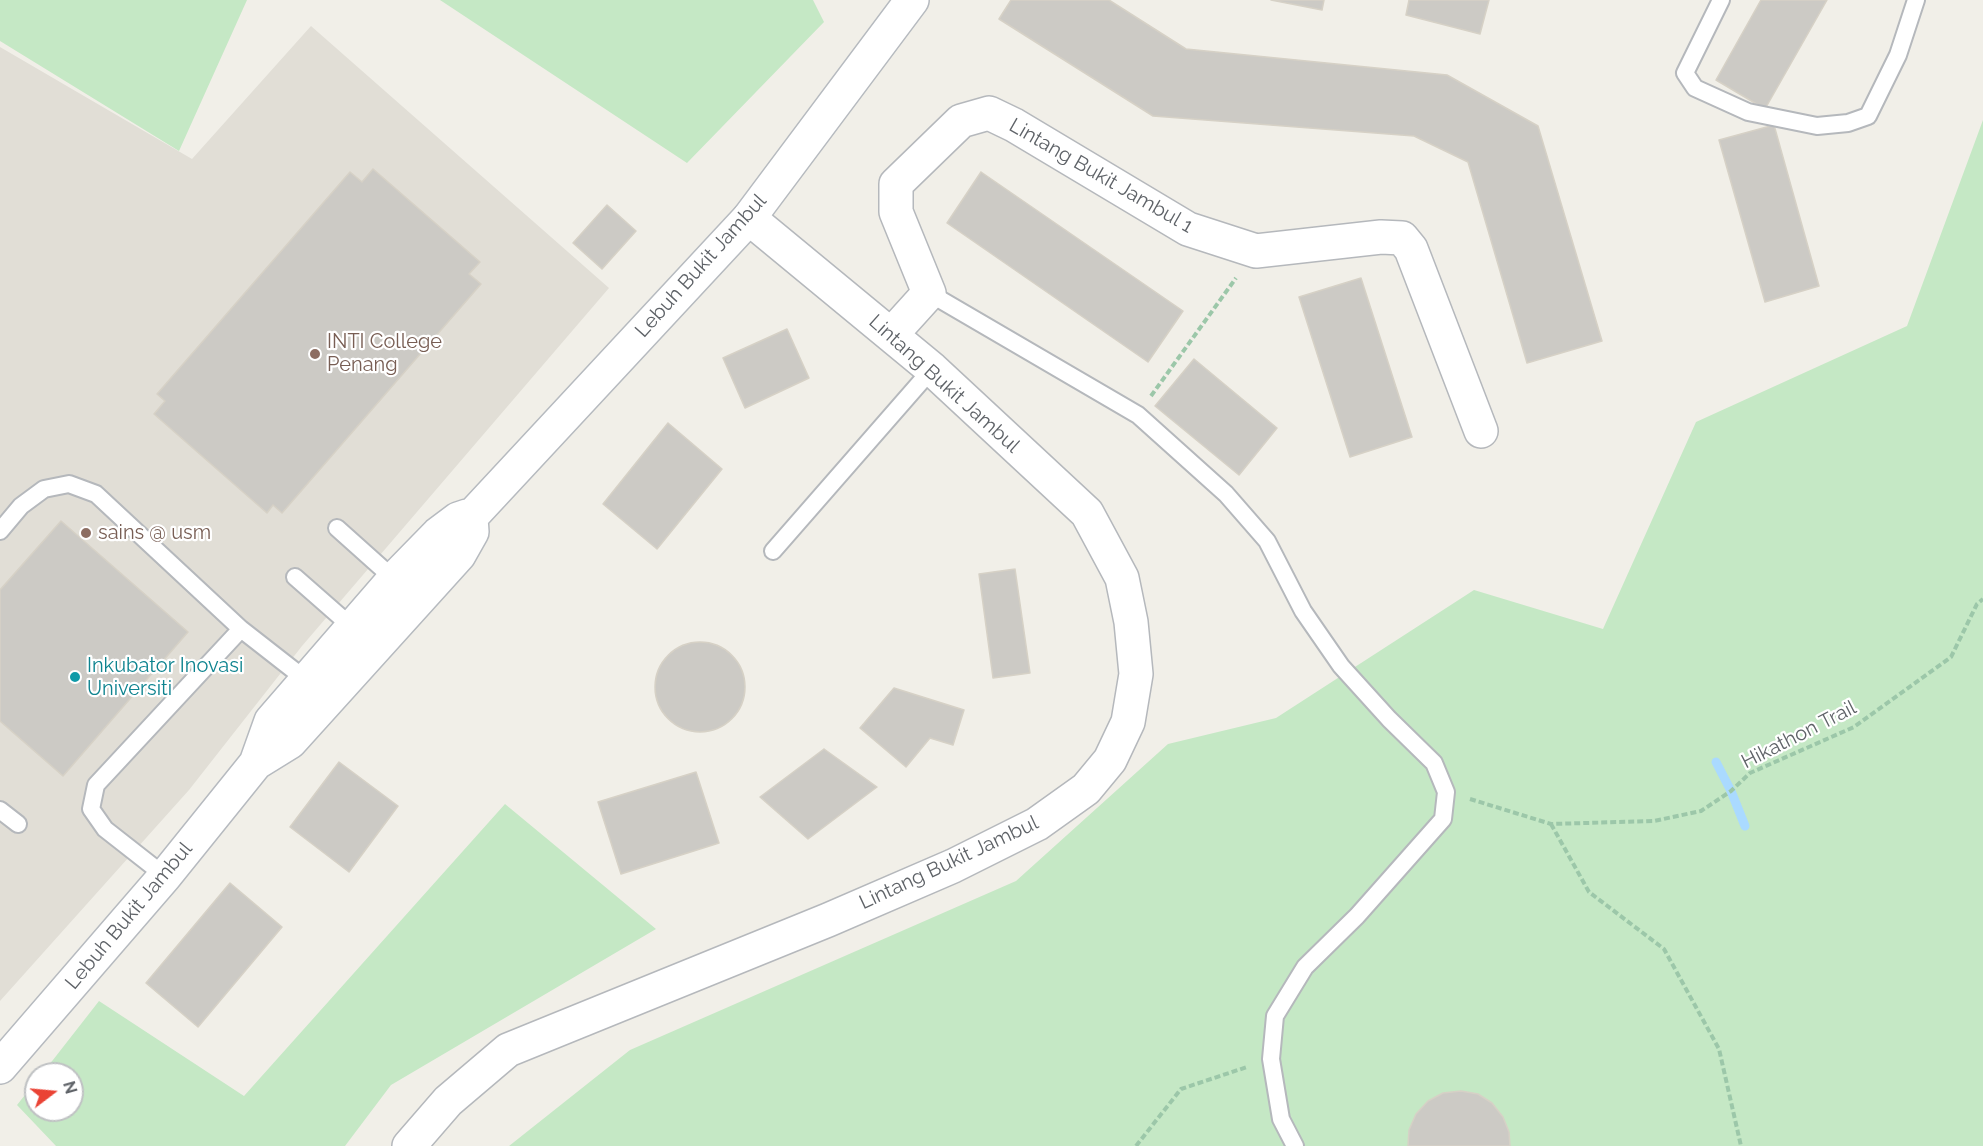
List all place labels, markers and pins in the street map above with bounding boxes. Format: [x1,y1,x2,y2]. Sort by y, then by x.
place label: INTI College Penang [327,330,442,377]
marker: INTI College Penang [308,347,322,361]
place label: sains @ usm [98,521,211,545]
marker: sains @ usm [79,526,93,540]
place label: Inkubator Inovasi Universiti [87,654,243,701]
marker: Inkubator Inovasi Universiti [68,670,82,684]

